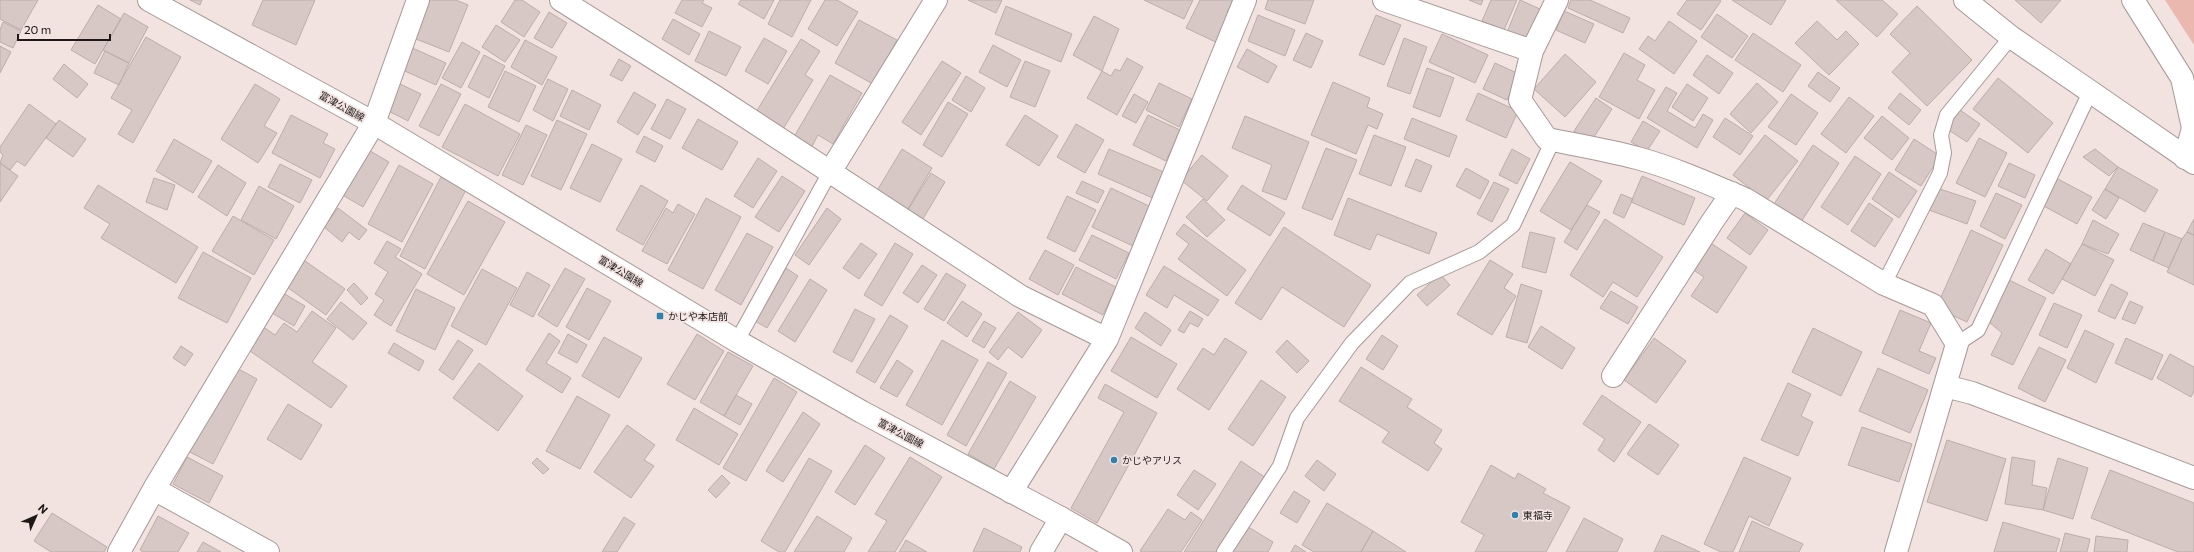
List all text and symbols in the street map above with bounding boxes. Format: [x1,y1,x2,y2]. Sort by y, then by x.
scale bar [18,16,110,42]
text: 20 m [24,22,51,36]
street label: 富津公園線 [317,89,367,123]
street label: 富津公園線 [596,253,646,289]
place label: かじや本店前 [668,310,728,322]
marker: かじや本店前 [655,311,665,321]
street label: 富津公園線 [876,416,926,450]
place label: かじやアリス [1122,454,1182,466]
marker: かじやアリス [1109,455,1119,465]
north arrow [16,496,56,536]
text: N [36,501,51,516]
place label: 東福寺 [1523,509,1553,521]
marker: 東福寺 [1510,510,1520,520]

